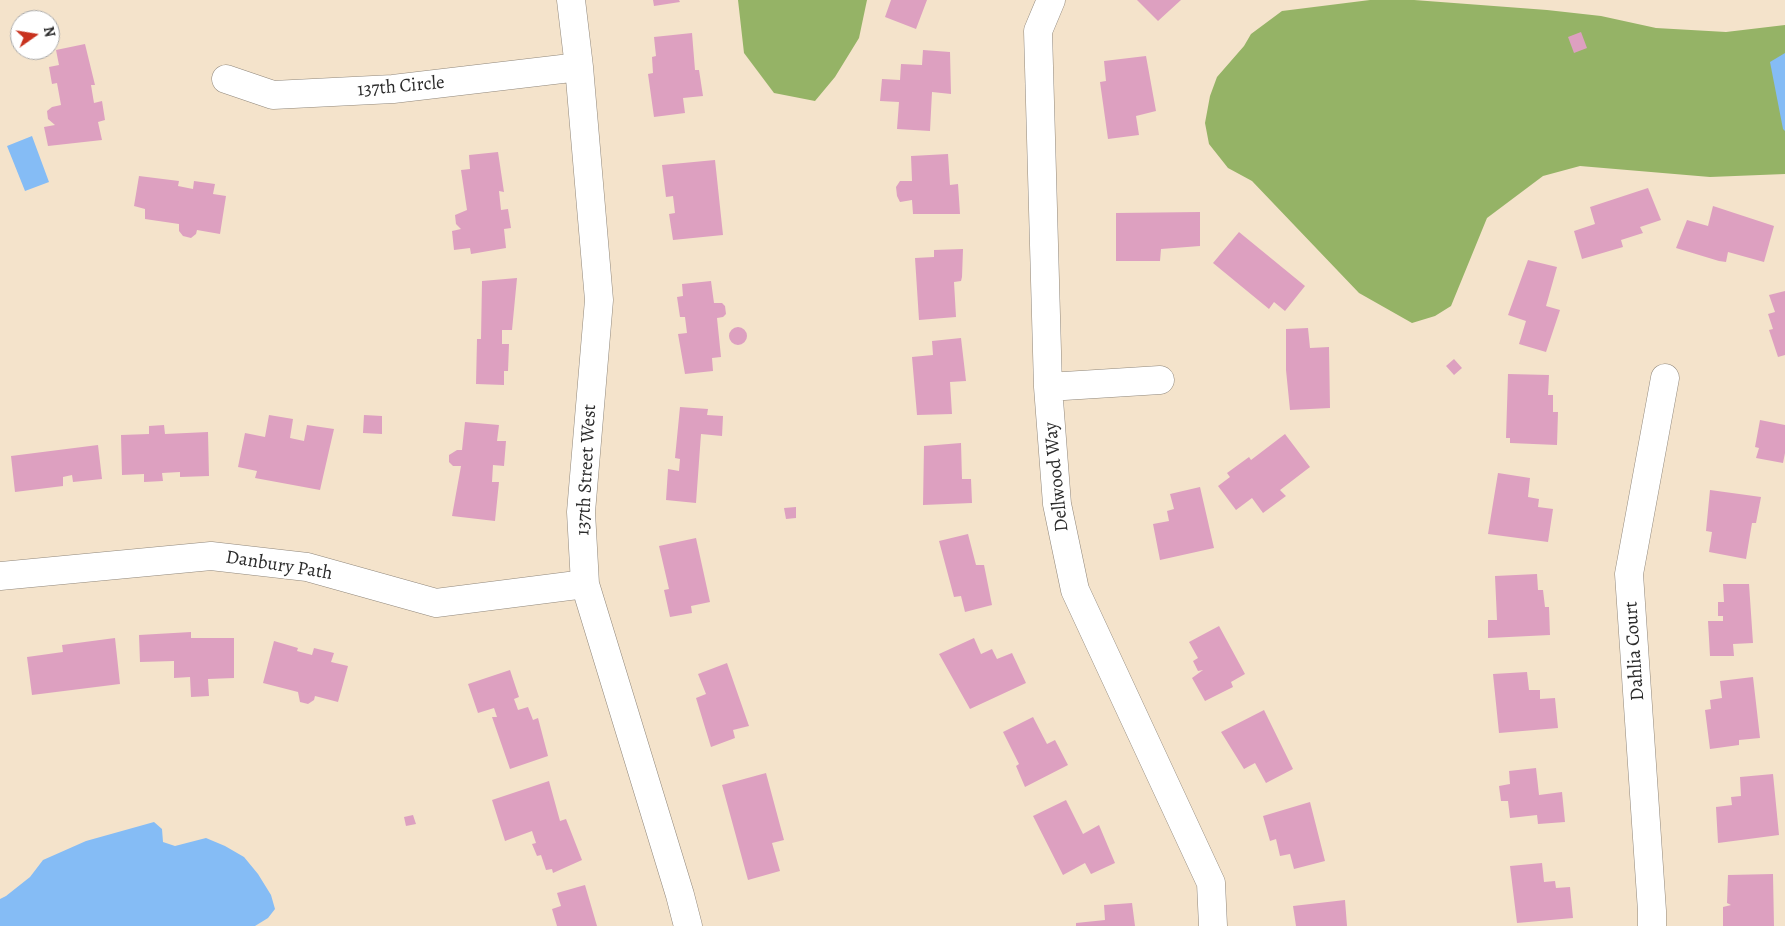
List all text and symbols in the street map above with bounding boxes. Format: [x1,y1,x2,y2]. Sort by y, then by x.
north arrow [10,10,60,60]
text: N [39,25,60,39]
street label: 137th Circle [356,72,446,102]
street label: 137th Street West [572,404,602,536]
street label: Dellwood Way [1040,421,1074,533]
street label: Danbury Path [224,546,334,586]
street label: Dahlia Court [1620,600,1650,702]

